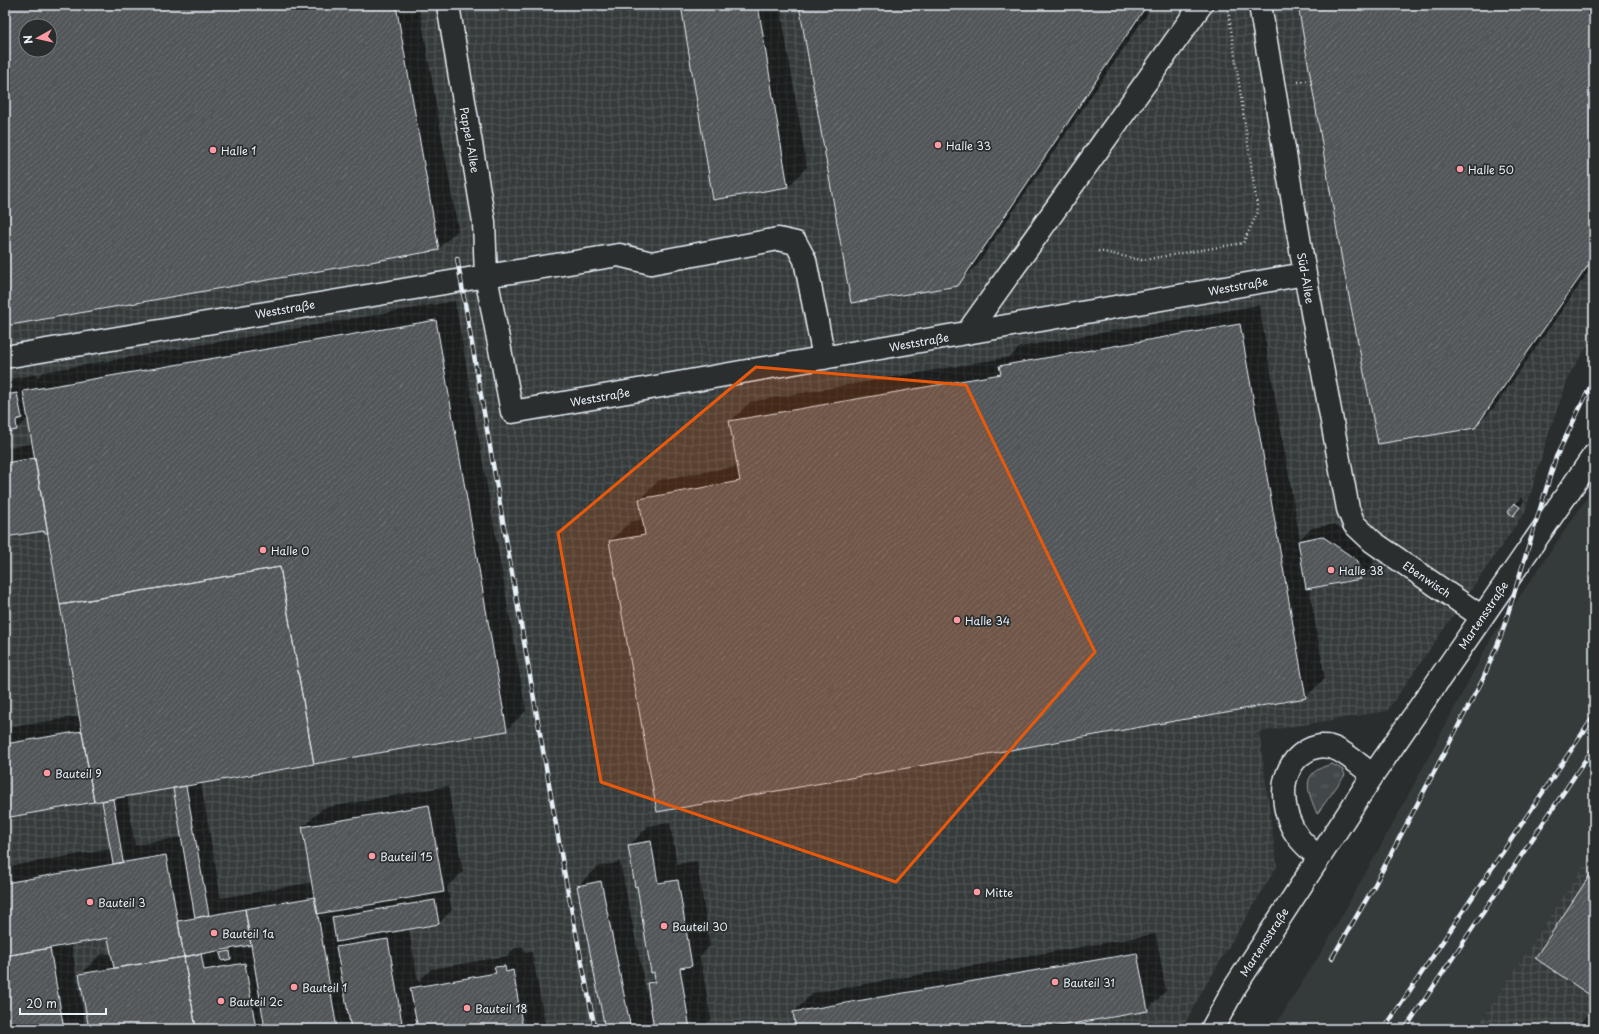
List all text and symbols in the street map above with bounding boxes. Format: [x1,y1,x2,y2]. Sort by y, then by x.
north arrow [18,18,58,58]
text: N [19,34,37,45]
street label: Pappel-Allee [456,106,484,174]
place label: Halle 33 [946,137,991,154]
marker: Halle 33 [933,140,943,150]
place label: Halle 1 [221,142,256,159]
marker: Halle 1 [208,145,218,155]
place label: Halle 50 [1468,161,1514,178]
marker: Halle 50 [1455,164,1465,174]
street label: Süd-Allee [1293,251,1319,305]
street label: Weststraße [1207,272,1269,300]
street label: Weststraße [254,295,316,323]
street label: Weststraße [888,328,950,356]
street label: Weststraße [569,383,631,411]
place label: Halle 0 [271,542,309,559]
marker: Halle 0 [258,545,268,555]
street label: Ebenwisch [1400,557,1454,601]
place label: Halle 38 [1339,562,1384,579]
marker: Halle 38 [1326,565,1336,575]
street label: Martensstraße [1454,577,1512,652]
place label: Halle 34 [965,612,1010,629]
marker: Halle 34 [952,615,962,625]
place label: Bauteil 9 [55,765,102,782]
marker: Bauteil 9 [42,768,52,778]
place label: Bauteil 15 [380,848,433,865]
marker: Bauteil 15 [367,851,377,861]
place label: Mitte [985,884,1013,901]
marker: Mitte [972,887,982,897]
place label: Bauteil 3 [98,894,146,911]
marker: Bauteil 3 [85,897,95,907]
street label: Martensstraße [1235,904,1293,980]
place label: Bauteil 30 [672,918,728,935]
marker: Bauteil 30 [659,921,669,931]
place label: Bauteil 1a [222,925,274,942]
marker: Bauteil 1a [209,928,219,938]
place label: Bauteil 31 [1063,974,1115,991]
marker: Bauteil 31 [1050,977,1060,987]
place label: Bauteil 1 [302,979,347,996]
marker: Bauteil 1 [289,982,299,992]
scale bar [20,990,106,1016]
place label: Bauteil 2c [229,993,283,1010]
text: 20 m [26,994,57,1012]
marker: Bauteil 2c [216,996,226,1006]
place label: Bauteil 18 [475,1000,527,1017]
marker: Bauteil 18 [462,1003,472,1013]

